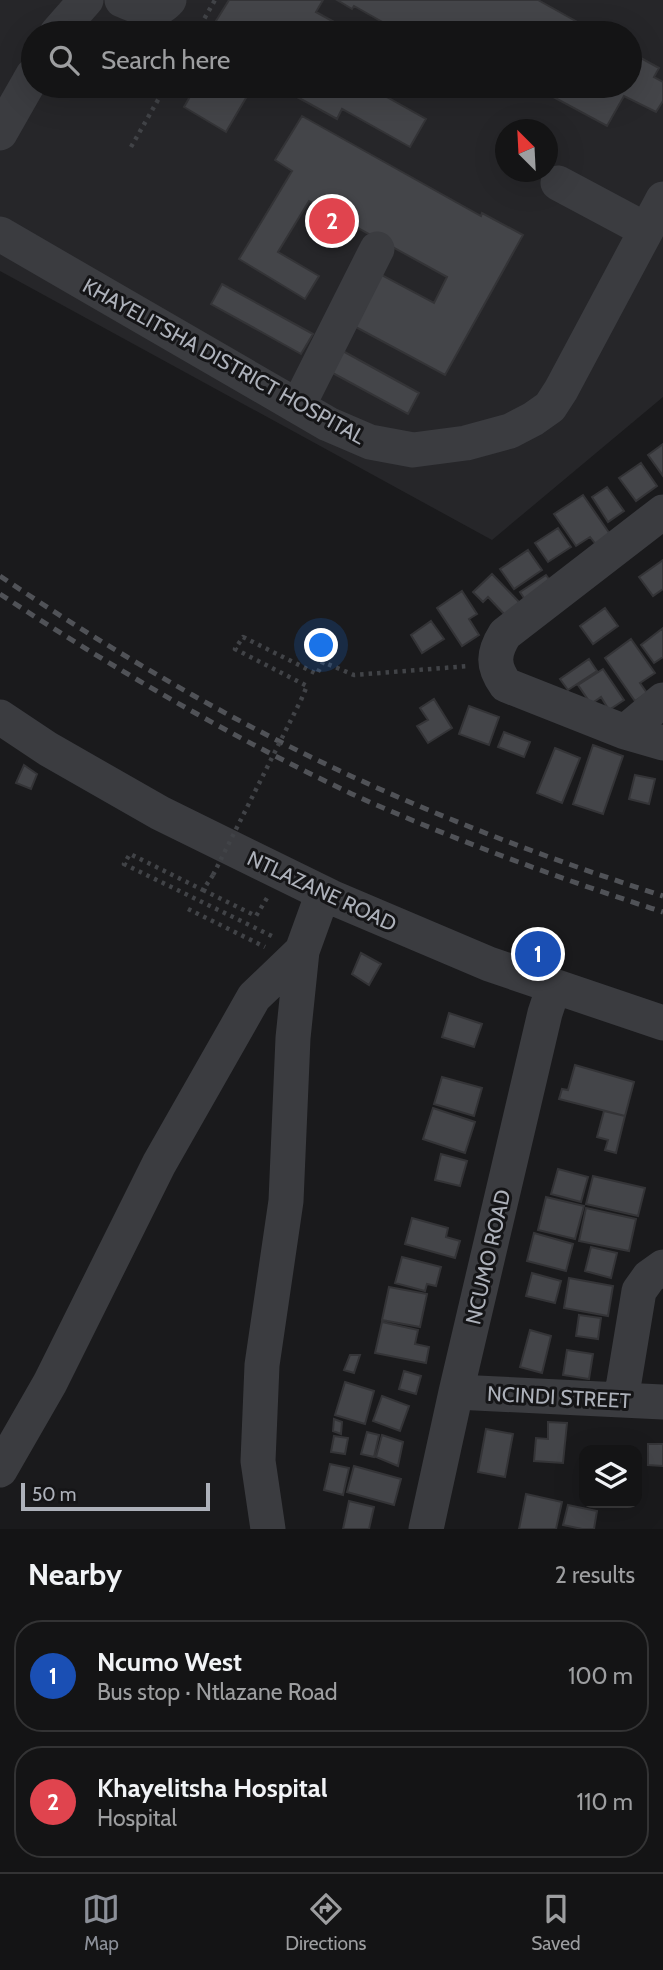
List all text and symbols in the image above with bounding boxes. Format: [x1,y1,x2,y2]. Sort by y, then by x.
search box [21,21,642,98]
icon: search [45,41,83,79]
text: Search here [101,44,230,76]
north arrow [495,119,558,182]
pin: 2 [309,195,355,247]
street label: KHAYELITSHA DISTRICT HOSPITAL [79,273,370,449]
your location [304,628,338,662]
street label: NTLAZANE ROAD [243,845,401,937]
pin: 1 [515,928,561,980]
street label: NCUMO ROAD [460,1187,516,1327]
street label: NCINDI STREET [487,1381,631,1413]
map controls [579,1445,642,1508]
button: layers [579,1445,642,1508]
scale bar [21,1480,210,1512]
text: 50 m [32,1483,76,1506]
text: Nearby [28,1556,122,1593]
text: 2 results [555,1561,635,1589]
text: Ncumo West [97,1646,242,1678]
text: 1 [49,1662,57,1690]
text: 100 m [568,1662,633,1690]
text: Bus stop · Ntlazane Road [97,1678,338,1706]
text: Khayelitsha Hospital [97,1772,328,1804]
text: 2 [47,1788,59,1816]
text: 110 m [577,1788,633,1816]
text: Hospital [97,1804,177,1832]
tab: Map [82,1890,120,1955]
tab: Directions [285,1890,366,1955]
tab: Saved [531,1890,581,1955]

